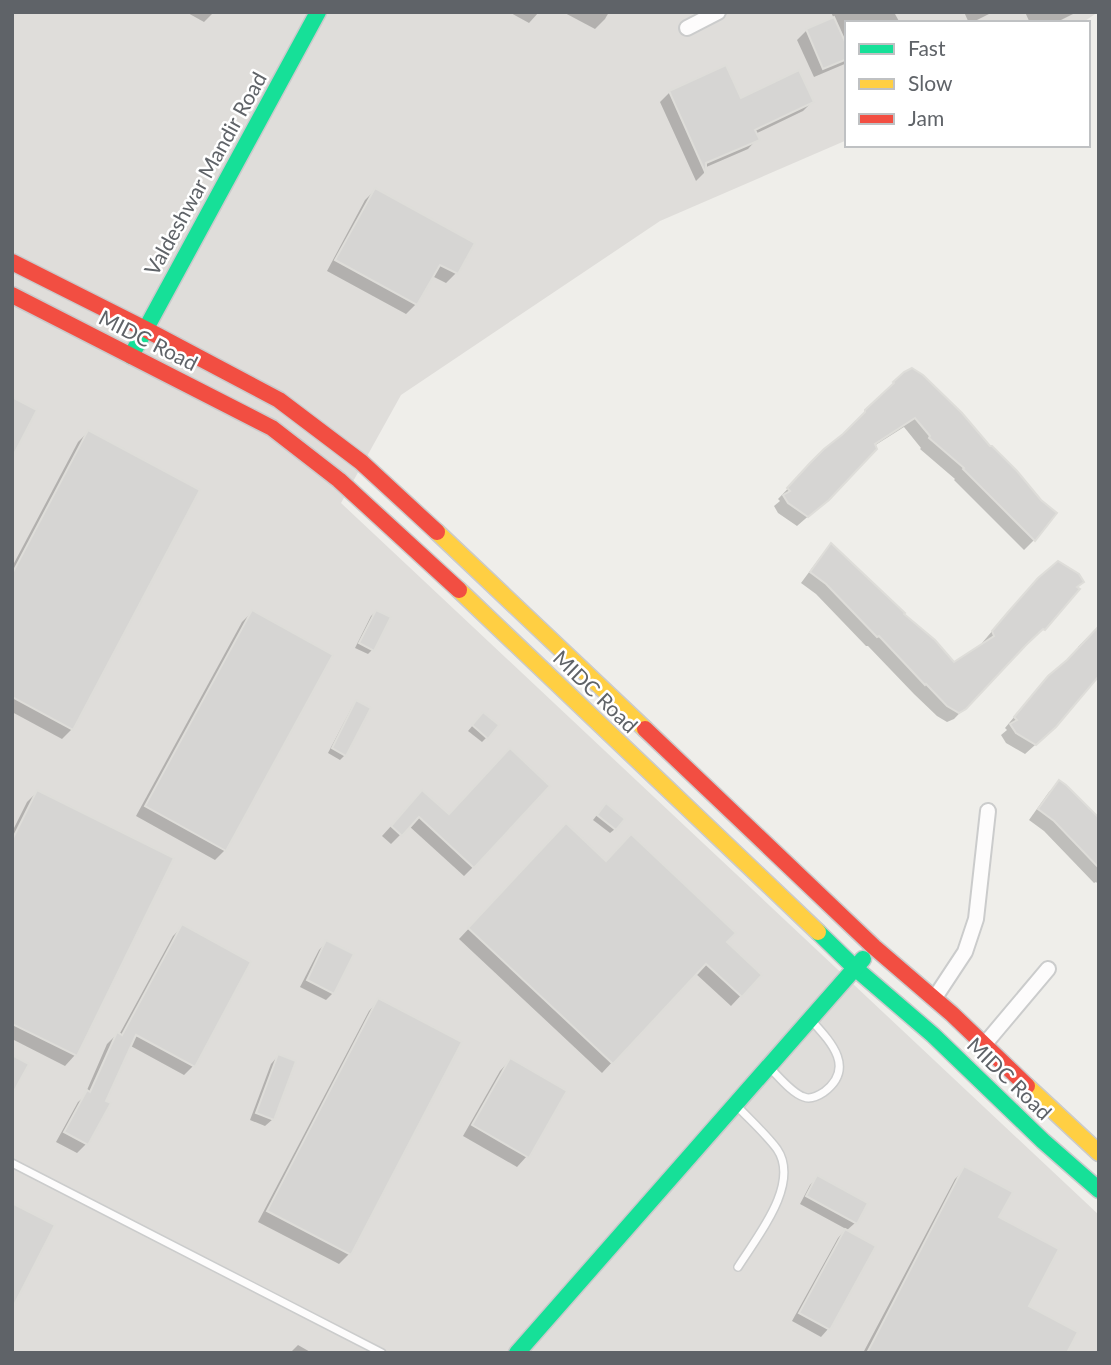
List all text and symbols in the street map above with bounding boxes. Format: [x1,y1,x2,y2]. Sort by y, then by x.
legend [845,21,1090,147]
text: Fast [908,35,946,60]
street label: Valdeshwar Mandir Road [138,67,271,279]
text: Slow [908,70,953,95]
text: Jam [908,105,944,130]
street label: MIDC Road [95,304,202,375]
street label: MIDC Road [549,645,643,737]
street label: MIDC Road [963,1032,1057,1124]

